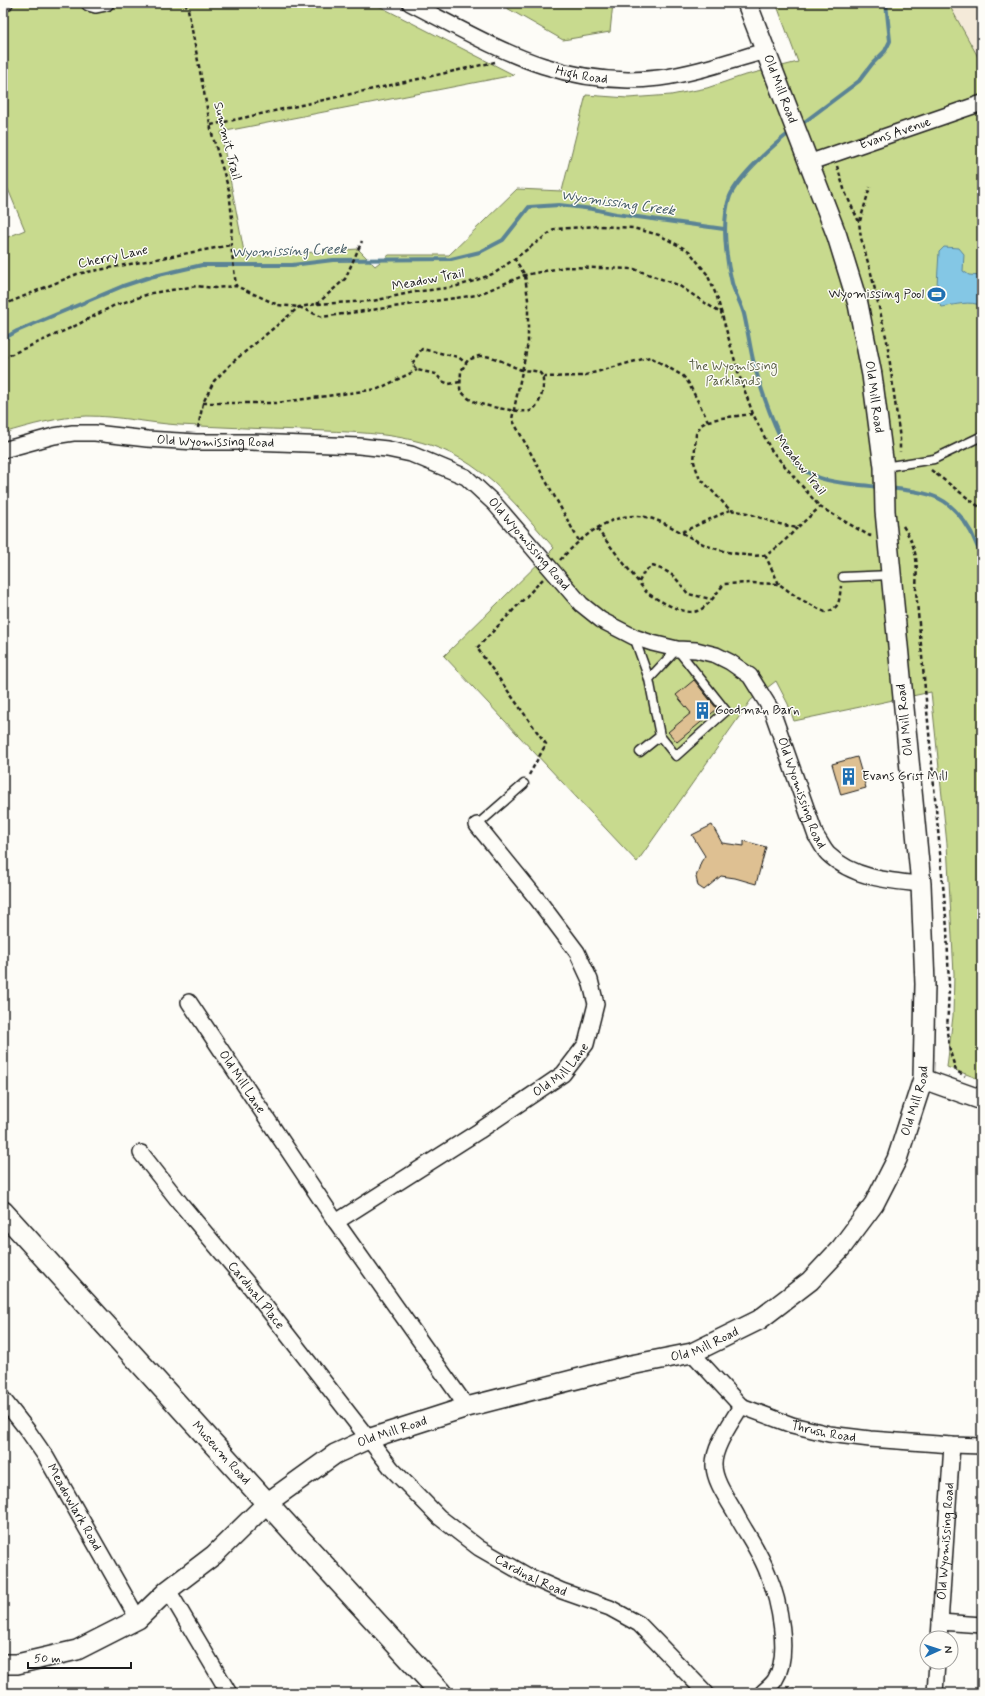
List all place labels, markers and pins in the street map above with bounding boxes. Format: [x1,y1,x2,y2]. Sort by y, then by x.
sports icon: Wyomissing Pool [927,284,947,304]
place label: Wyomissing Pool [828,286,924,303]
building icon: Goodman Barn [692,700,712,720]
place label: Goodman Barn [715,702,800,719]
building icon: Evans Grist Mill [839,766,859,786]
place label: Evans Grist Mill [862,768,948,785]

